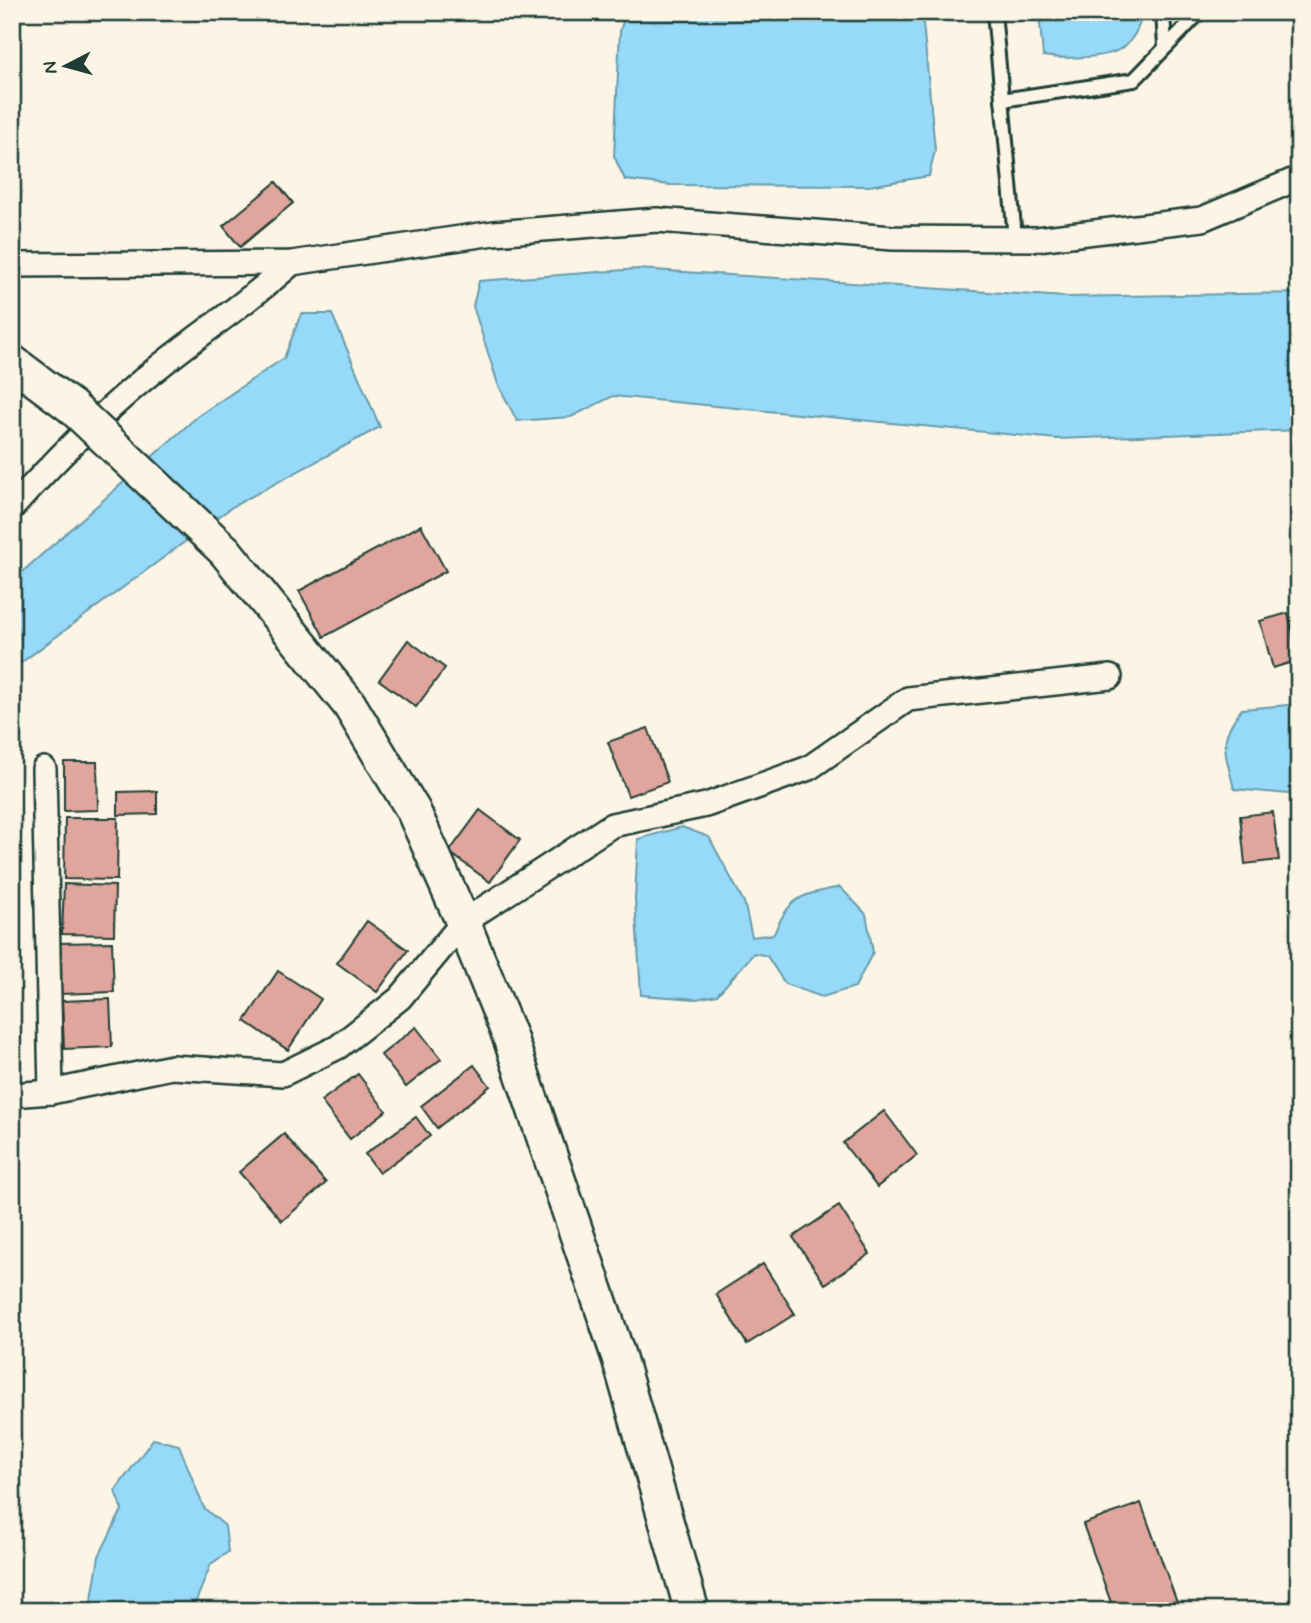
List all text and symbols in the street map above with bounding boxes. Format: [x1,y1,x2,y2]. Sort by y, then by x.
north arrow [32,32,102,102]
text: N [37,60,64,75]

